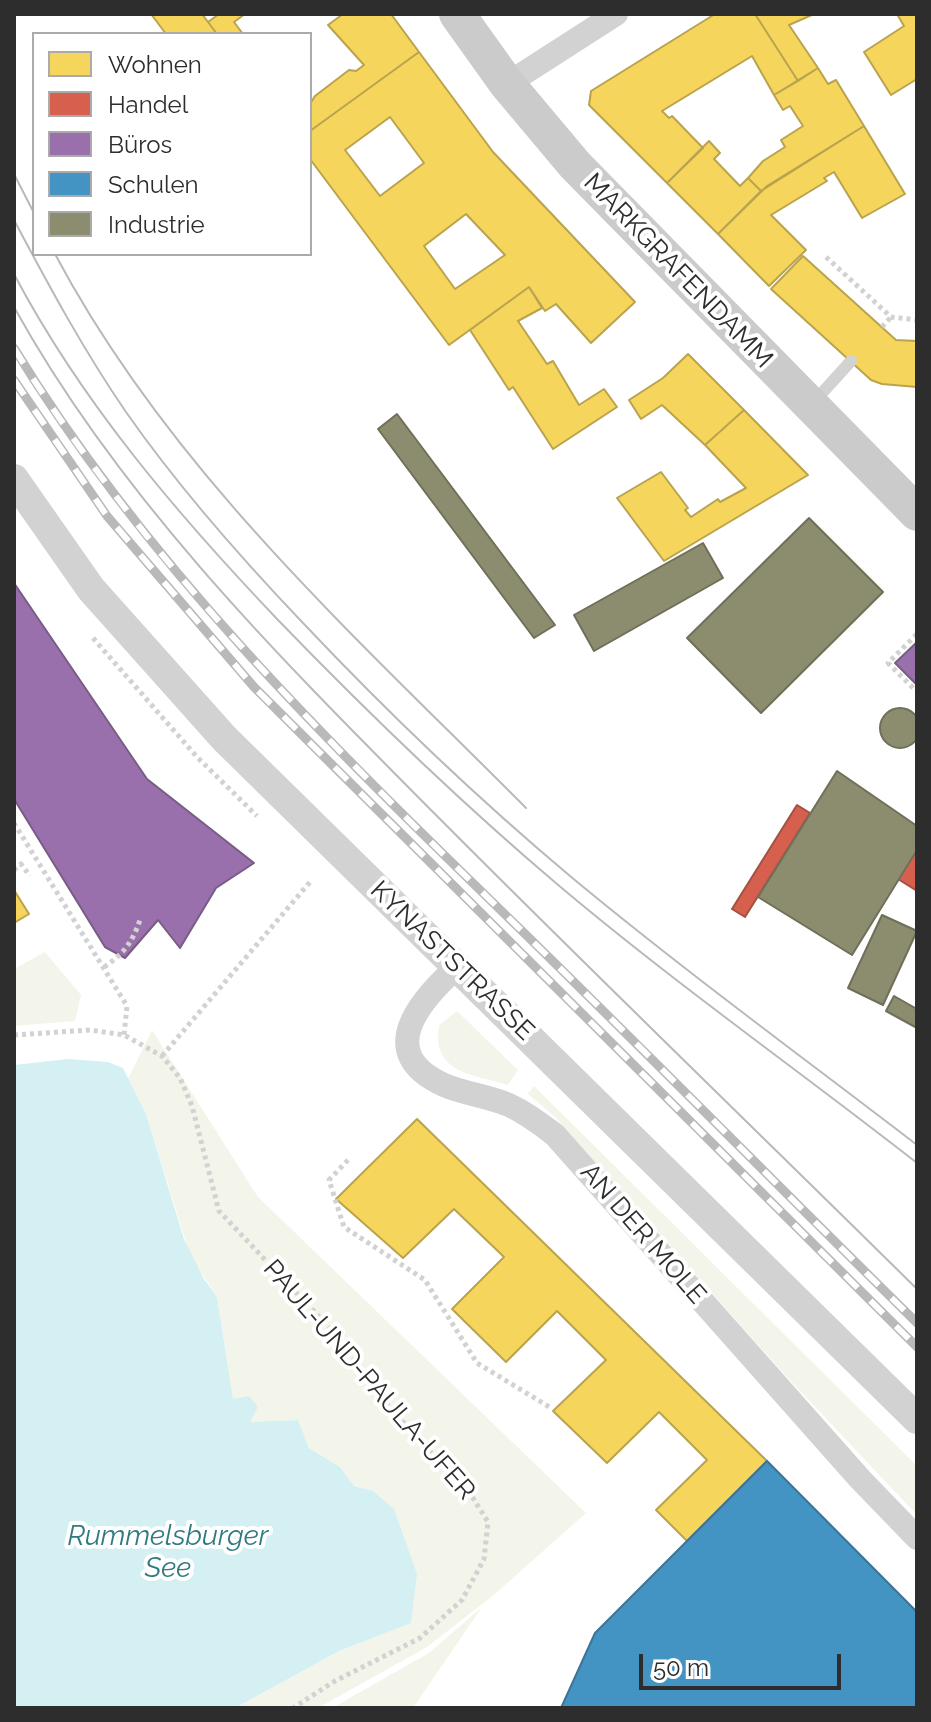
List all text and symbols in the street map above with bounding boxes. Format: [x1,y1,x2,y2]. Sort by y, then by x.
legend [32,32,312,256]
text: Wohnen [108,50,202,79]
text: Handel [108,90,188,119]
text: Büros [108,130,172,159]
street label: MARKGRAFENDAMM [577,167,779,375]
text: Schulen [108,170,199,199]
text: Industrie [108,210,205,239]
street label: KYNASTSTRASSE [364,875,540,1047]
street label: AN DER MOLE [574,1157,712,1311]
street label: PAUL-UND-PAULA-UFER [256,1254,482,1506]
water label: Rummelsburger See [68,1520,268,1586]
scale bar [643,1638,845,1688]
text: 50 m [653,1653,709,1682]

